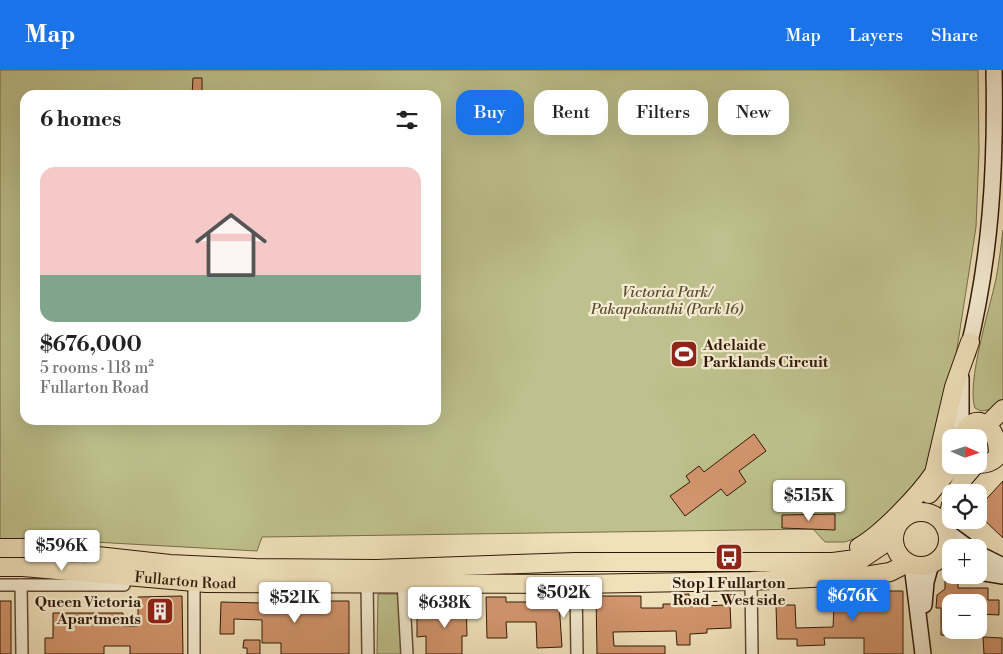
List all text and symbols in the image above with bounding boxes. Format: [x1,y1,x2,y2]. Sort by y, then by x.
text: Map [25,20,75,50]
text: Map [786,24,821,47]
text: Layers [849,24,903,47]
text: Share [931,24,978,47]
chip: Buy [456,90,524,135]
chip: Rent [534,90,608,135]
chip: Filters [618,90,708,135]
chip: New [718,90,789,135]
icon: filters [393,106,421,134]
text: 6 homes [40,107,121,133]
icon: home [186,200,276,290]
park label: Victoria Park/ Pakapakanthi (Park 16) [590,283,744,319]
text: $676,000 [40,332,142,358]
place label: Adelaide Parklands Circuit [702,336,829,372]
sports icon: Adelaide Parklands Circuit [669,339,699,369]
text: 5 rooms · 118 m² [40,358,154,378]
text: Fullarton Road [40,378,149,398]
north arrow [942,429,988,474]
map controls [942,429,987,639]
pin: $515K [774,480,844,522]
button: locate [942,484,987,529]
text: $515K [784,486,834,506]
pin: $596K [27,530,97,572]
text: $596K [36,536,88,556]
button: + [942,539,987,584]
bus stop icon: Stop 1 Fullarton Road - West side [714,542,744,572]
street label: Fullarton Road [134,568,237,593]
place label: Stop 1 Fullarton Road - West side [672,574,786,610]
pin: $502K [529,576,599,619]
pin: $676K [818,580,888,622]
pin: $521K [260,582,330,624]
text: $502K [537,583,591,603]
pin: $638K [410,586,480,629]
text: $676K [828,586,878,606]
text: $521K [270,588,320,608]
place label: Queen Victoria Apartments [35,593,142,629]
text: $638K [419,593,471,613]
button: − [942,594,987,639]
building icon: Queen Victoria Apartments [145,596,175,626]

